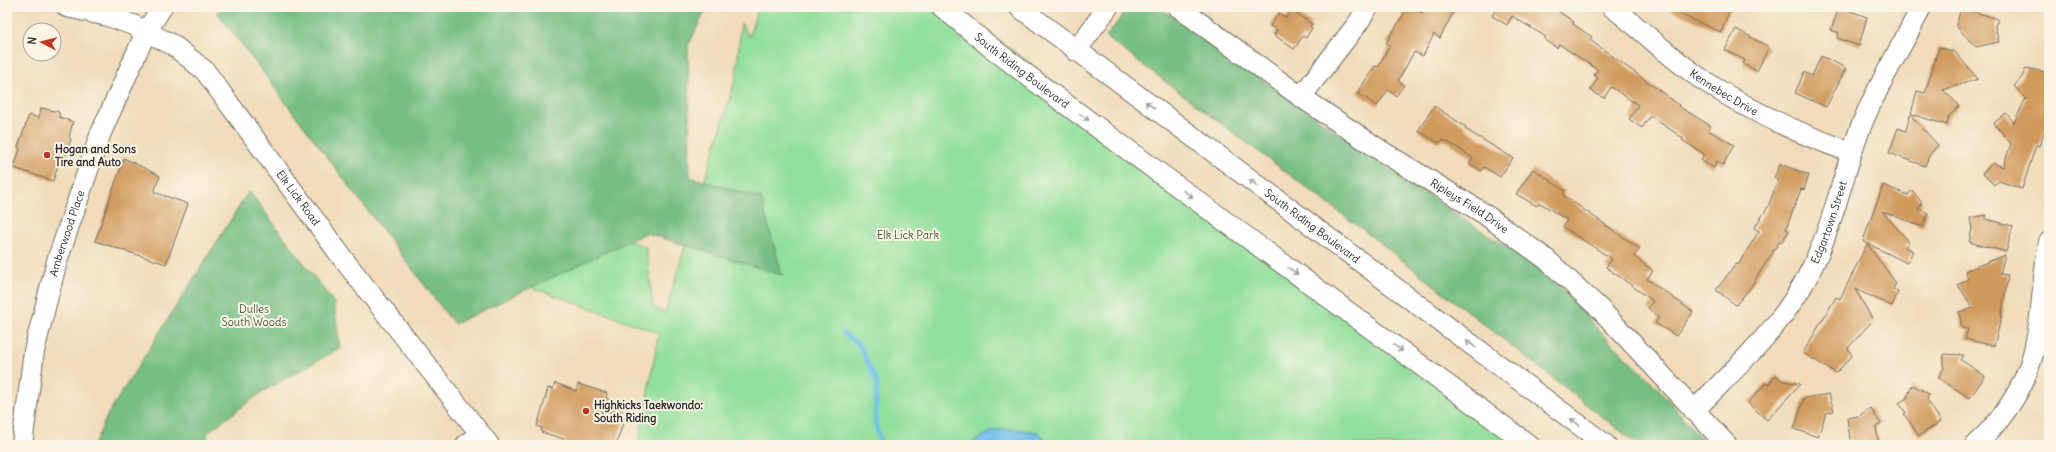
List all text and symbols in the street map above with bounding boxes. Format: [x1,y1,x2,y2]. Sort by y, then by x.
north arrow [22,22,62,62]
street label: South Riding Boulevard [972,30,1072,112]
text: N [25,36,39,45]
street label: Kennebec Drive [1687,66,1761,118]
one-way arrow [1144,101,1155,110]
one-way arrow [1078,113,1089,121]
place label: Hogan and Sons Tire and Auto [55,142,136,169]
marker: Hogan and Sons Tire and Auto [42,150,52,160]
street label: Elk Lick Road [273,167,324,229]
street label: Ripleys Field Drive [1428,176,1511,236]
one-way arrow [1249,179,1260,187]
street label: Edgartown Street [1808,179,1850,266]
street label: South Riding Boulevard [1262,186,1363,266]
street label: Amberwood Place [46,188,88,278]
one-way arrow [1183,190,1194,198]
park label: Elk Lick Park [877,228,939,242]
one-way arrow [1287,267,1298,275]
park label: Dulles South Woods [222,302,286,329]
one-way arrow [1465,340,1476,348]
one-way arrow [1392,344,1403,352]
place label: Highkicks Taekwondo: South Riding [594,398,703,426]
marker: Highkicks Taekwondo: South Riding [581,406,591,416]
one-way arrow [1570,418,1581,426]

